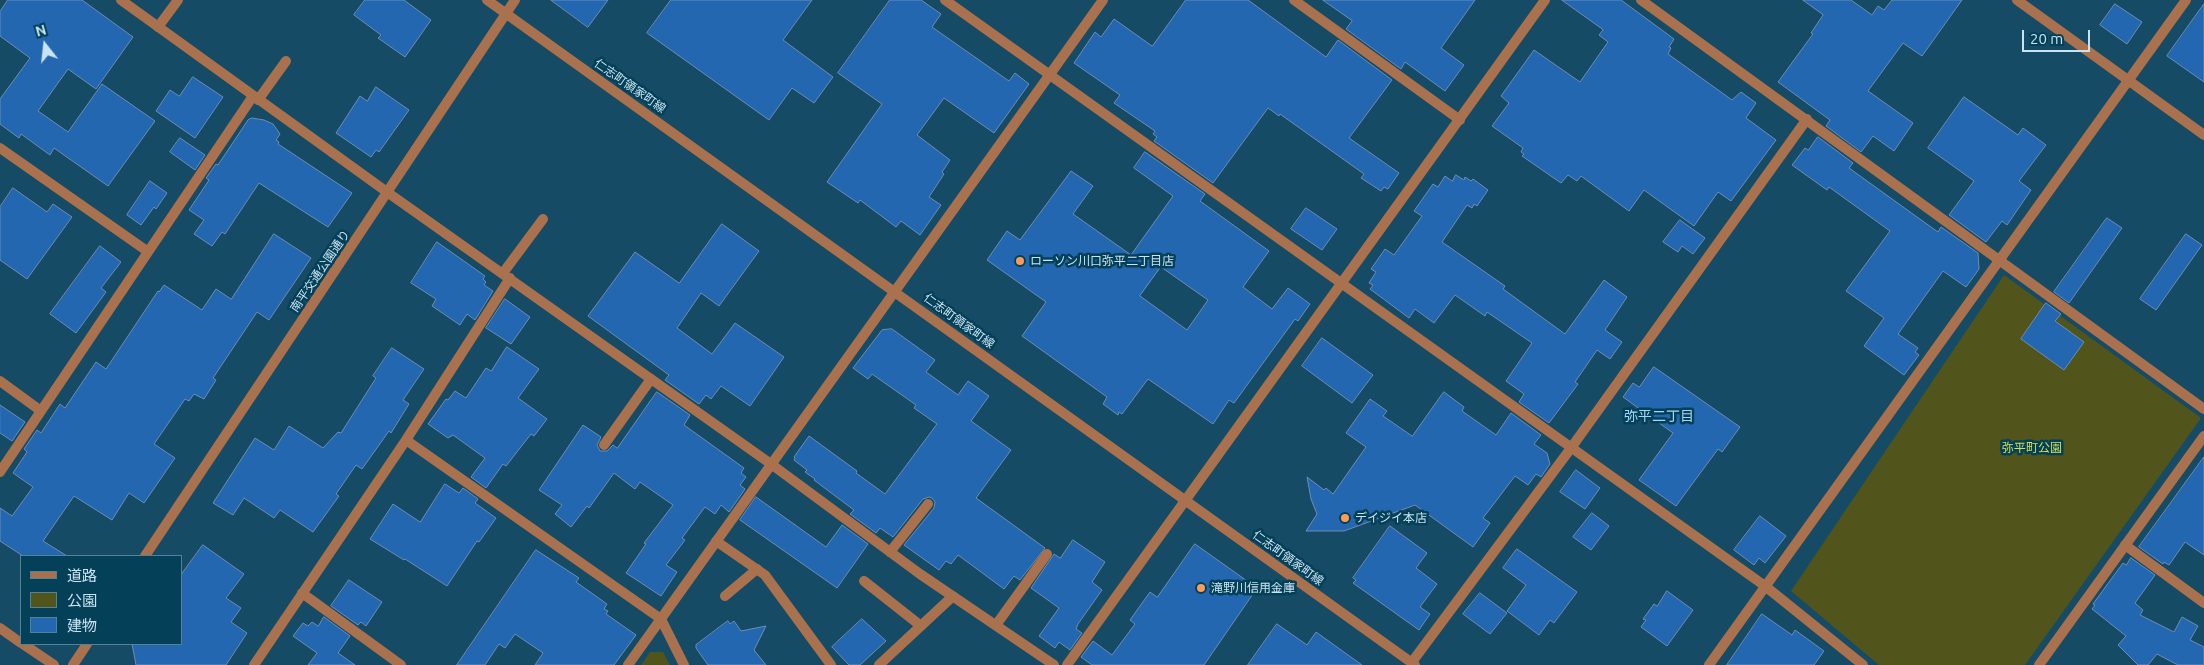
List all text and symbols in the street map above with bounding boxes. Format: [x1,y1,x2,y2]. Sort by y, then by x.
north arrow [20,20,70,70]
scale bar [2024,20,2092,52]
text: N [34,21,48,40]
text: 20 m [2030,30,2063,47]
street label: 仁志町領家町線 [591,56,669,116]
street label: 南平交通公園通り [287,227,353,315]
place label: ローソン川口弥平二丁目店 [1030,254,1174,268]
marker: ローソン川口弥平二丁目店 [1014,255,1026,267]
street label: 仁志町領家町線 [921,290,997,352]
district label: 弥平二丁目 [1624,408,1694,424]
park label: 弥平町公園 [2002,441,2062,455]
place label: デイジイ本店 [1355,511,1427,525]
marker: デイジイ本店 [1339,512,1351,524]
street label: 仁志町領家町線 [1250,527,1326,589]
legend [20,555,182,645]
text: 道路 [67,567,97,584]
place label: 滝野川信用金庫 [1211,581,1295,595]
marker: 滝野川信用金庫 [1195,582,1207,594]
text: 公園 [67,592,97,609]
text: 建物 [67,617,97,634]

